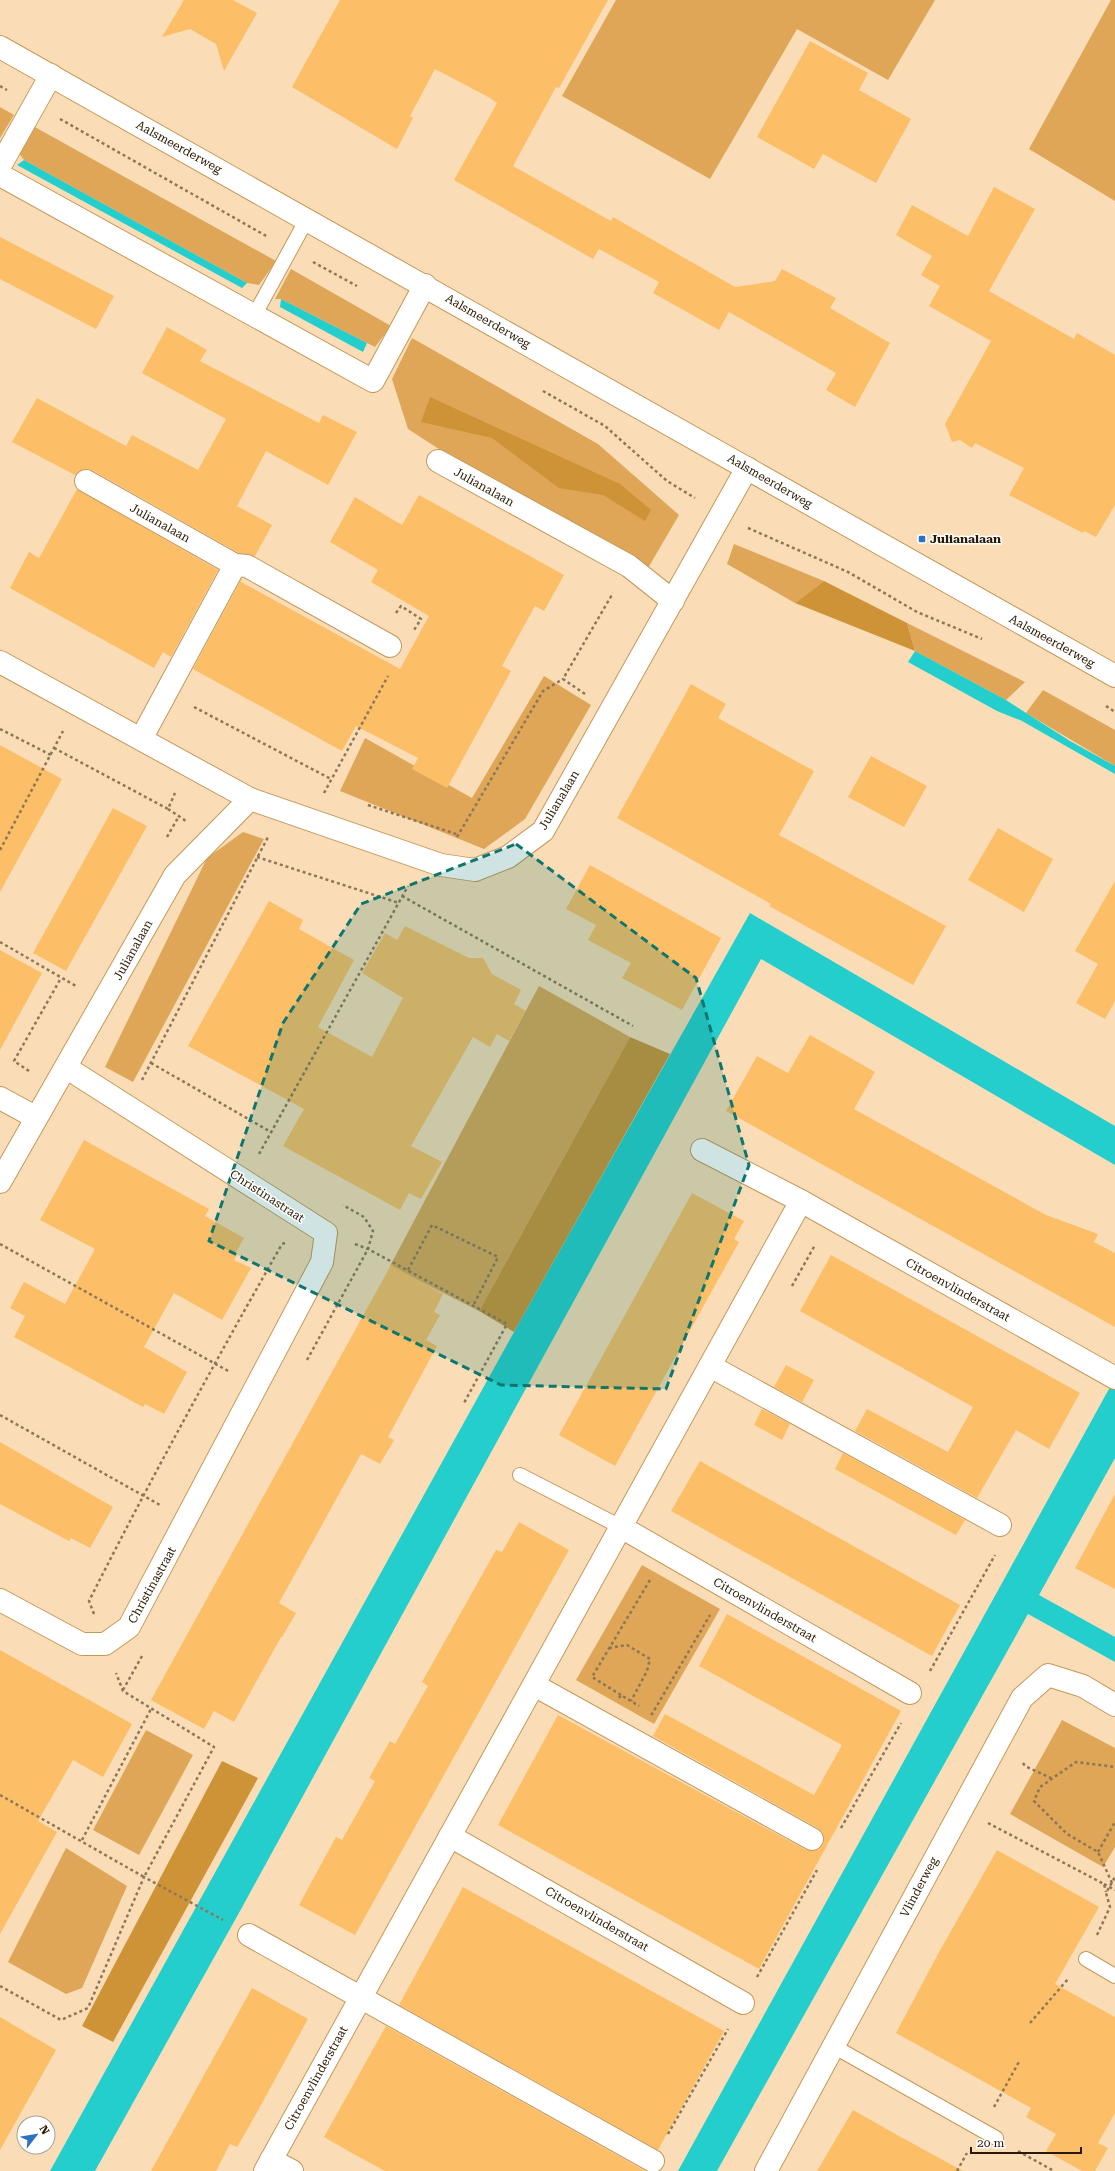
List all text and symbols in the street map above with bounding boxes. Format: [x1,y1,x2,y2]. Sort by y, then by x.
street label: Aalsmeerderweg [134,118,224,176]
street label: Aalsmeerderweg [443,291,533,351]
street label: Aalsmeerderweg [725,451,815,511]
street label: Julianalaan [451,465,517,509]
street label: Julianalaan [127,501,193,545]
place label: Julianalaan [930,532,1001,546]
marker: Julianalaan [917,534,927,544]
street label: Aalsmeerderweg [1007,612,1097,670]
street label: Julianalaan [536,768,582,832]
street label: Julianalaan [111,917,155,983]
street label: Christinastraat [227,1167,307,1225]
street label: Citroenvlinderstraat [903,1255,1013,1325]
street label: Christinastraat [125,1544,179,1626]
street label: Citroenvlinderstraat [711,1575,820,1646]
street label: Vlinderweg [897,1854,941,1920]
street label: Citroenvlinderstraat [543,1884,652,1955]
street label: Citroenvlinderstraat [281,2023,351,2133]
north arrow [16,2115,56,2155]
text: N [36,2123,52,2138]
scale bar [971,2129,1081,2155]
text: 20 m [977,2136,1004,2150]

